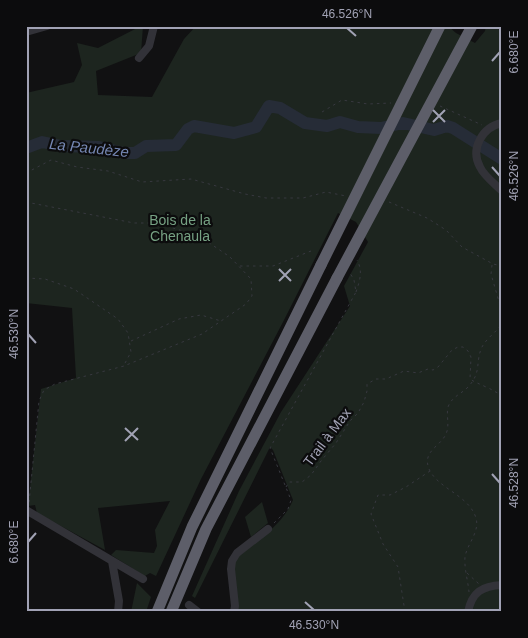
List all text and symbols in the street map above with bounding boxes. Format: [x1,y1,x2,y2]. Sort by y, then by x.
text: 46.526°N [322,7,372,21]
text: 6.680°E [507,31,521,73]
water label: La Paudèze [48,135,130,160]
text: 46.526°N [507,151,521,201]
park label: Bois de la Chenaula [149,212,211,244]
text: 46.530°N [7,309,21,359]
street label: Trail à Max [300,405,354,469]
text: 46.528°N [507,458,521,508]
text: 6.680°E [7,521,21,563]
text: 46.530°N [289,618,339,632]

